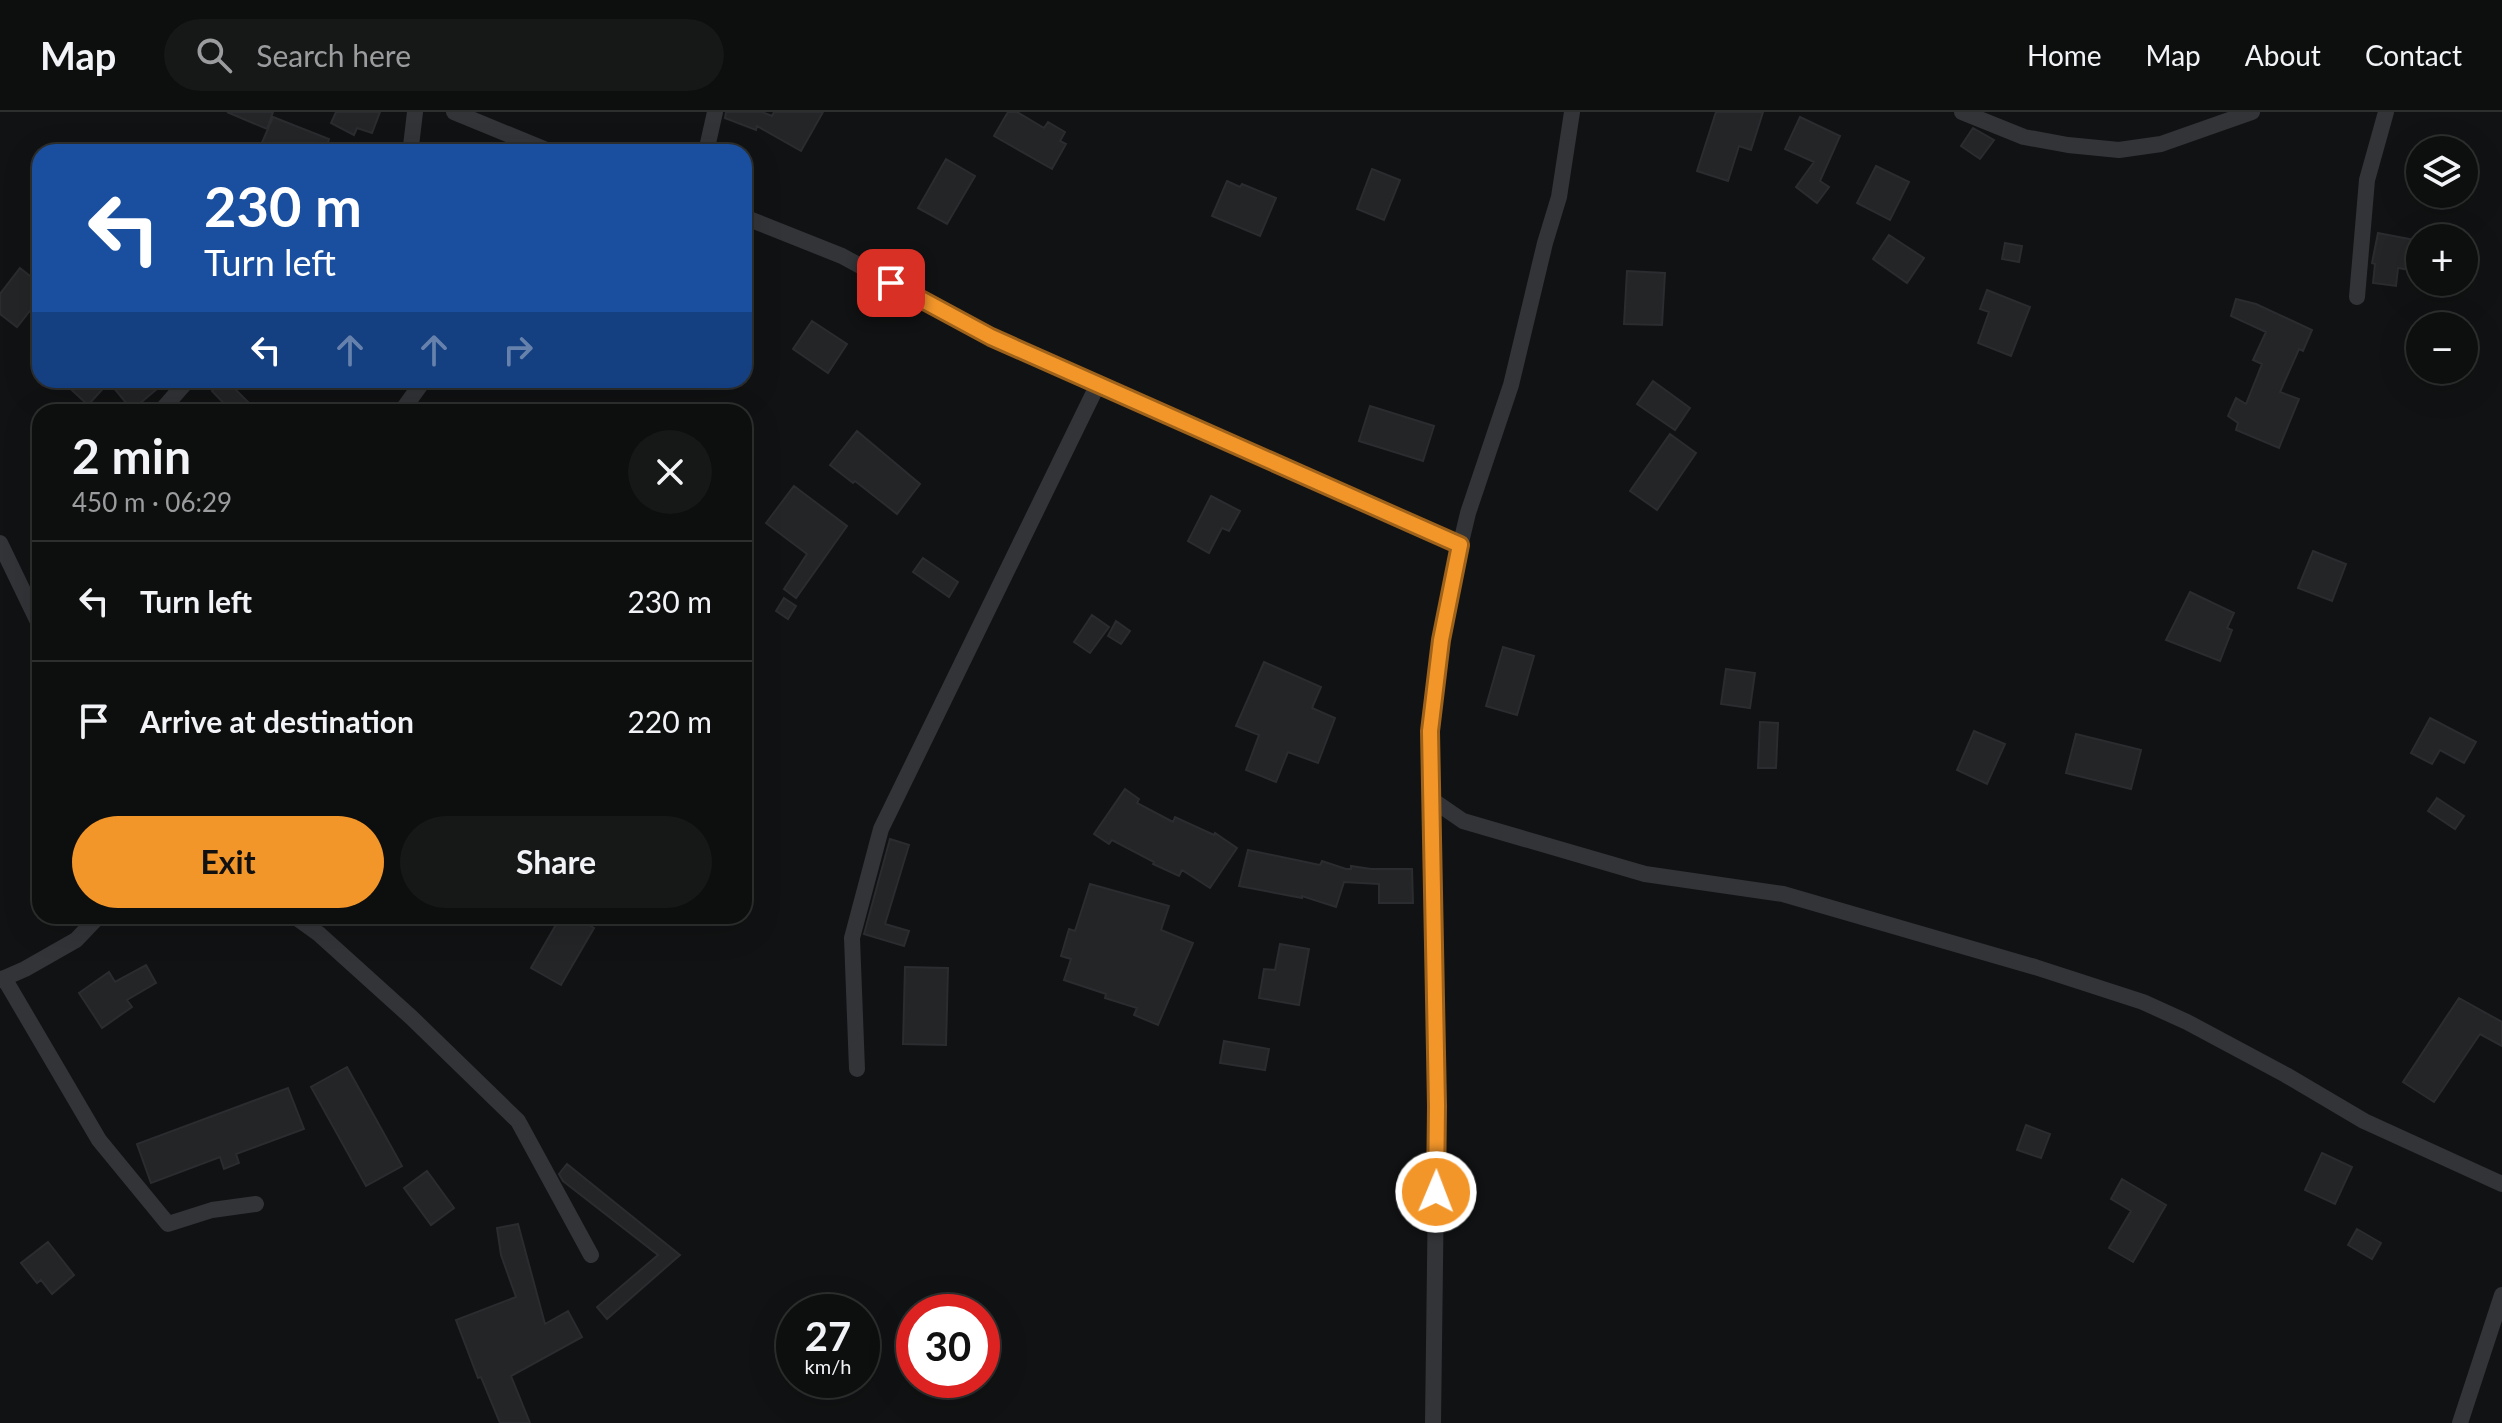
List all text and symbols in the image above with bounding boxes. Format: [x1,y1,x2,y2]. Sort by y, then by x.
search box [164,19,724,91]
text: Map [40,32,116,78]
icon: search [192,33,236,77]
text: Search here [256,37,411,73]
text: Home [2027,38,2102,72]
text: Map [2146,38,2201,72]
text: About [2245,38,2321,72]
text: Contact [2365,38,2462,72]
map controls [2406,136,2478,384]
button: layers [2406,136,2478,208]
text: 230 m [204,172,362,239]
icon: left [72,176,176,280]
button: + [2406,224,2478,296]
text: Turn left [204,240,336,284]
pin [857,249,925,317]
icon: arrive [869,261,913,305]
button: − [2406,312,2478,384]
icon: left [244,328,288,372]
icon: ahead [328,328,372,372]
icon: ahead [412,328,456,372]
icon: right [496,328,540,372]
text: 2 min [72,427,191,484]
button: close [628,430,712,514]
text: 450 m · 06:29 [72,486,232,518]
icon: left [72,579,116,623]
text: Turn left [140,583,252,619]
text: 230 m [627,583,712,619]
icon: arrive [72,699,116,743]
text: Arrive at destination [140,703,414,739]
text: 220 m [627,703,712,739]
button: Exit [72,816,384,908]
button: Share [400,816,712,908]
position arrow [1394,1150,1478,1234]
speed limit sign: 30 [896,1294,1000,1398]
text: 27 [805,1312,851,1360]
text: km/h [805,1354,851,1378]

